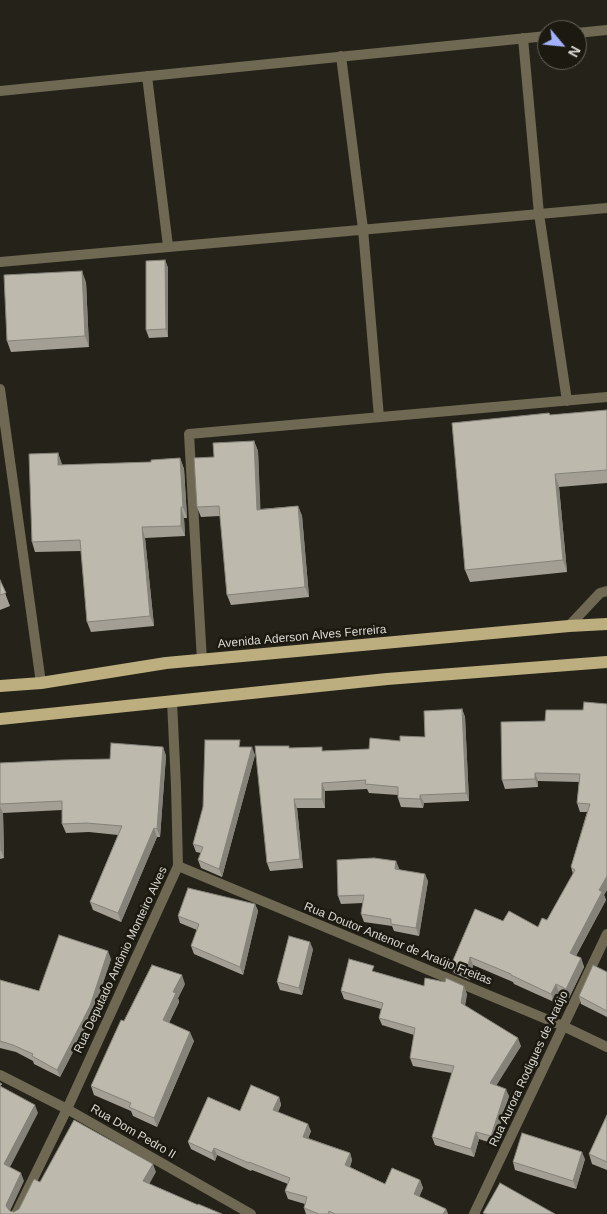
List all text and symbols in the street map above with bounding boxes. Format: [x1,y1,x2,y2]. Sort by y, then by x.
north arrow [537,20,587,70]
text: N [565,43,584,60]
street label: Avenida Aderson Alves Ferreira [217,622,387,652]
street label: Rua Deputado Antônio Monteiro Alves [71,864,171,1056]
street label: Rua Doutor Antenor de Araújo Freitas [302,900,494,988]
street label: Rua Aurora Rodigues de Araújo [487,989,571,1149]
street label: Rua Dom Pedro II [88,1102,178,1162]

